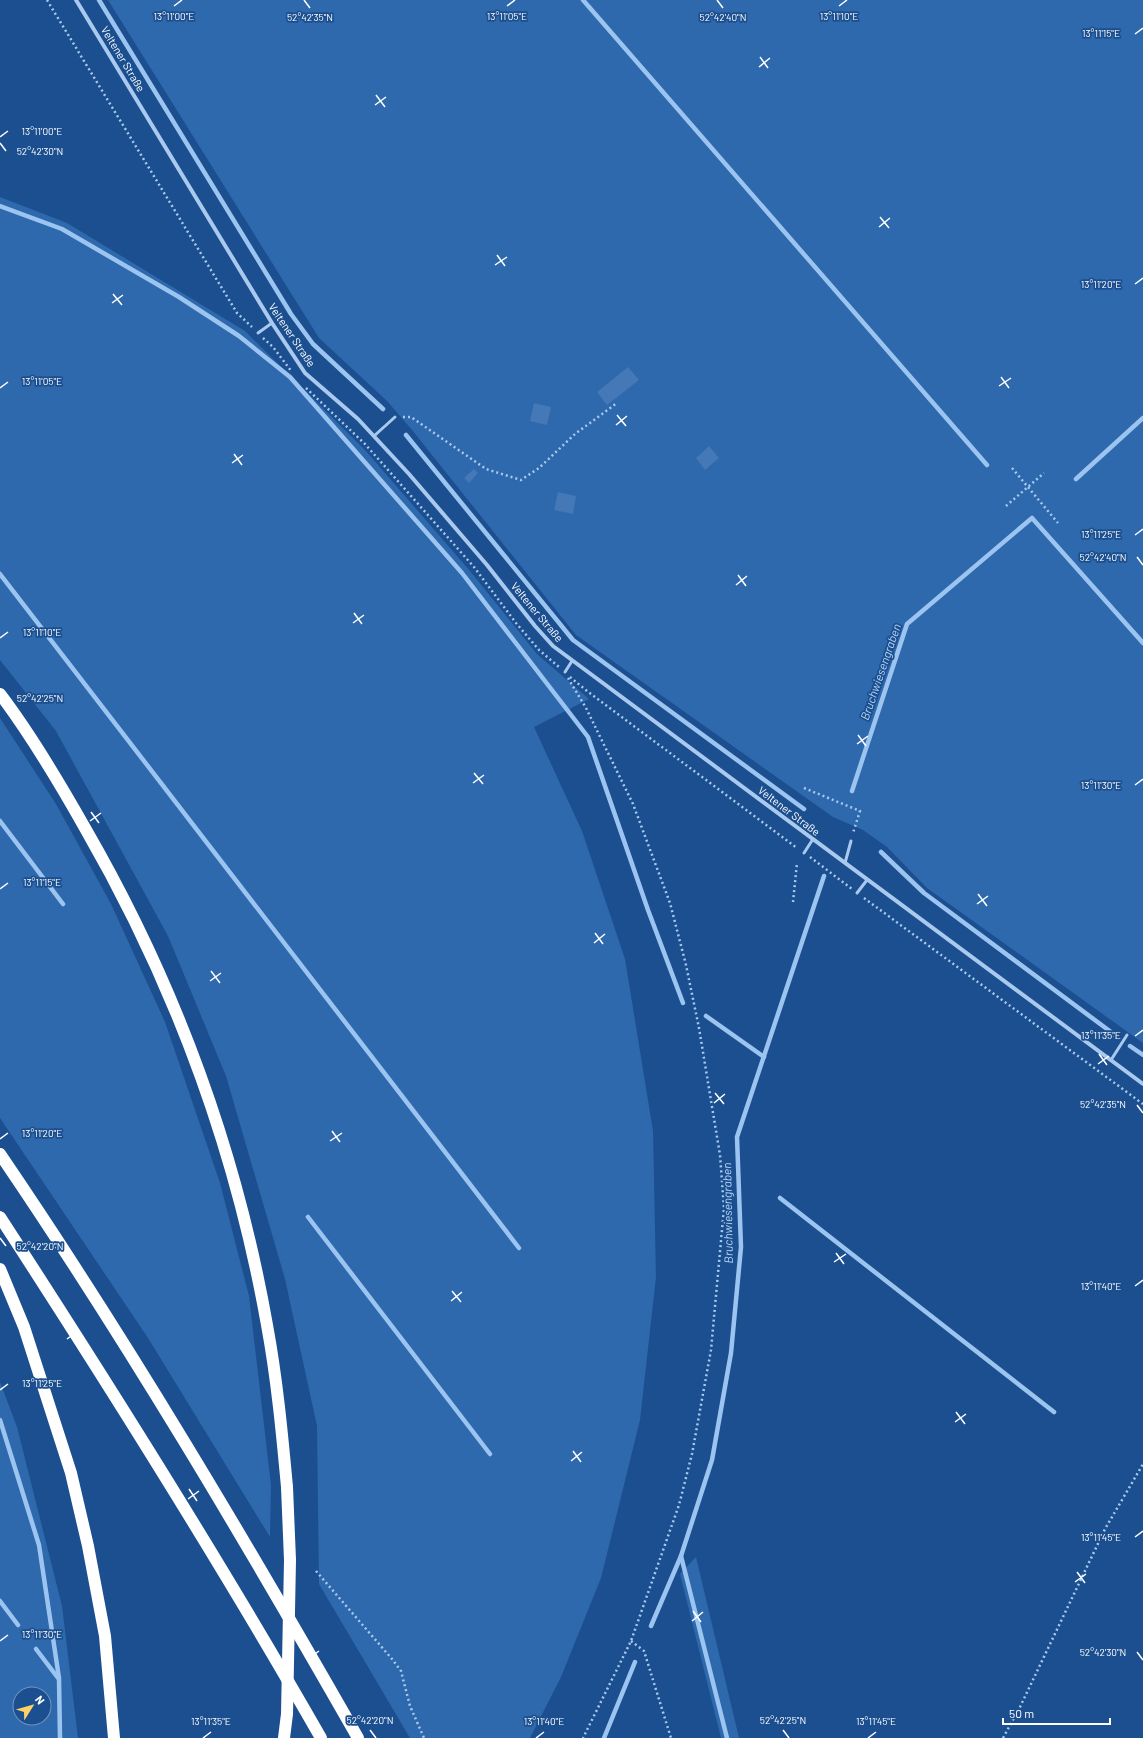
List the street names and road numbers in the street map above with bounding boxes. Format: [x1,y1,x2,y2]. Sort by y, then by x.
street label: Veltener Straße [99,24,148,94]
street label: Veltener Straße [266,300,319,369]
street label: Veltener Straße [509,579,566,644]
street label: Veltener Straße [756,783,823,838]

